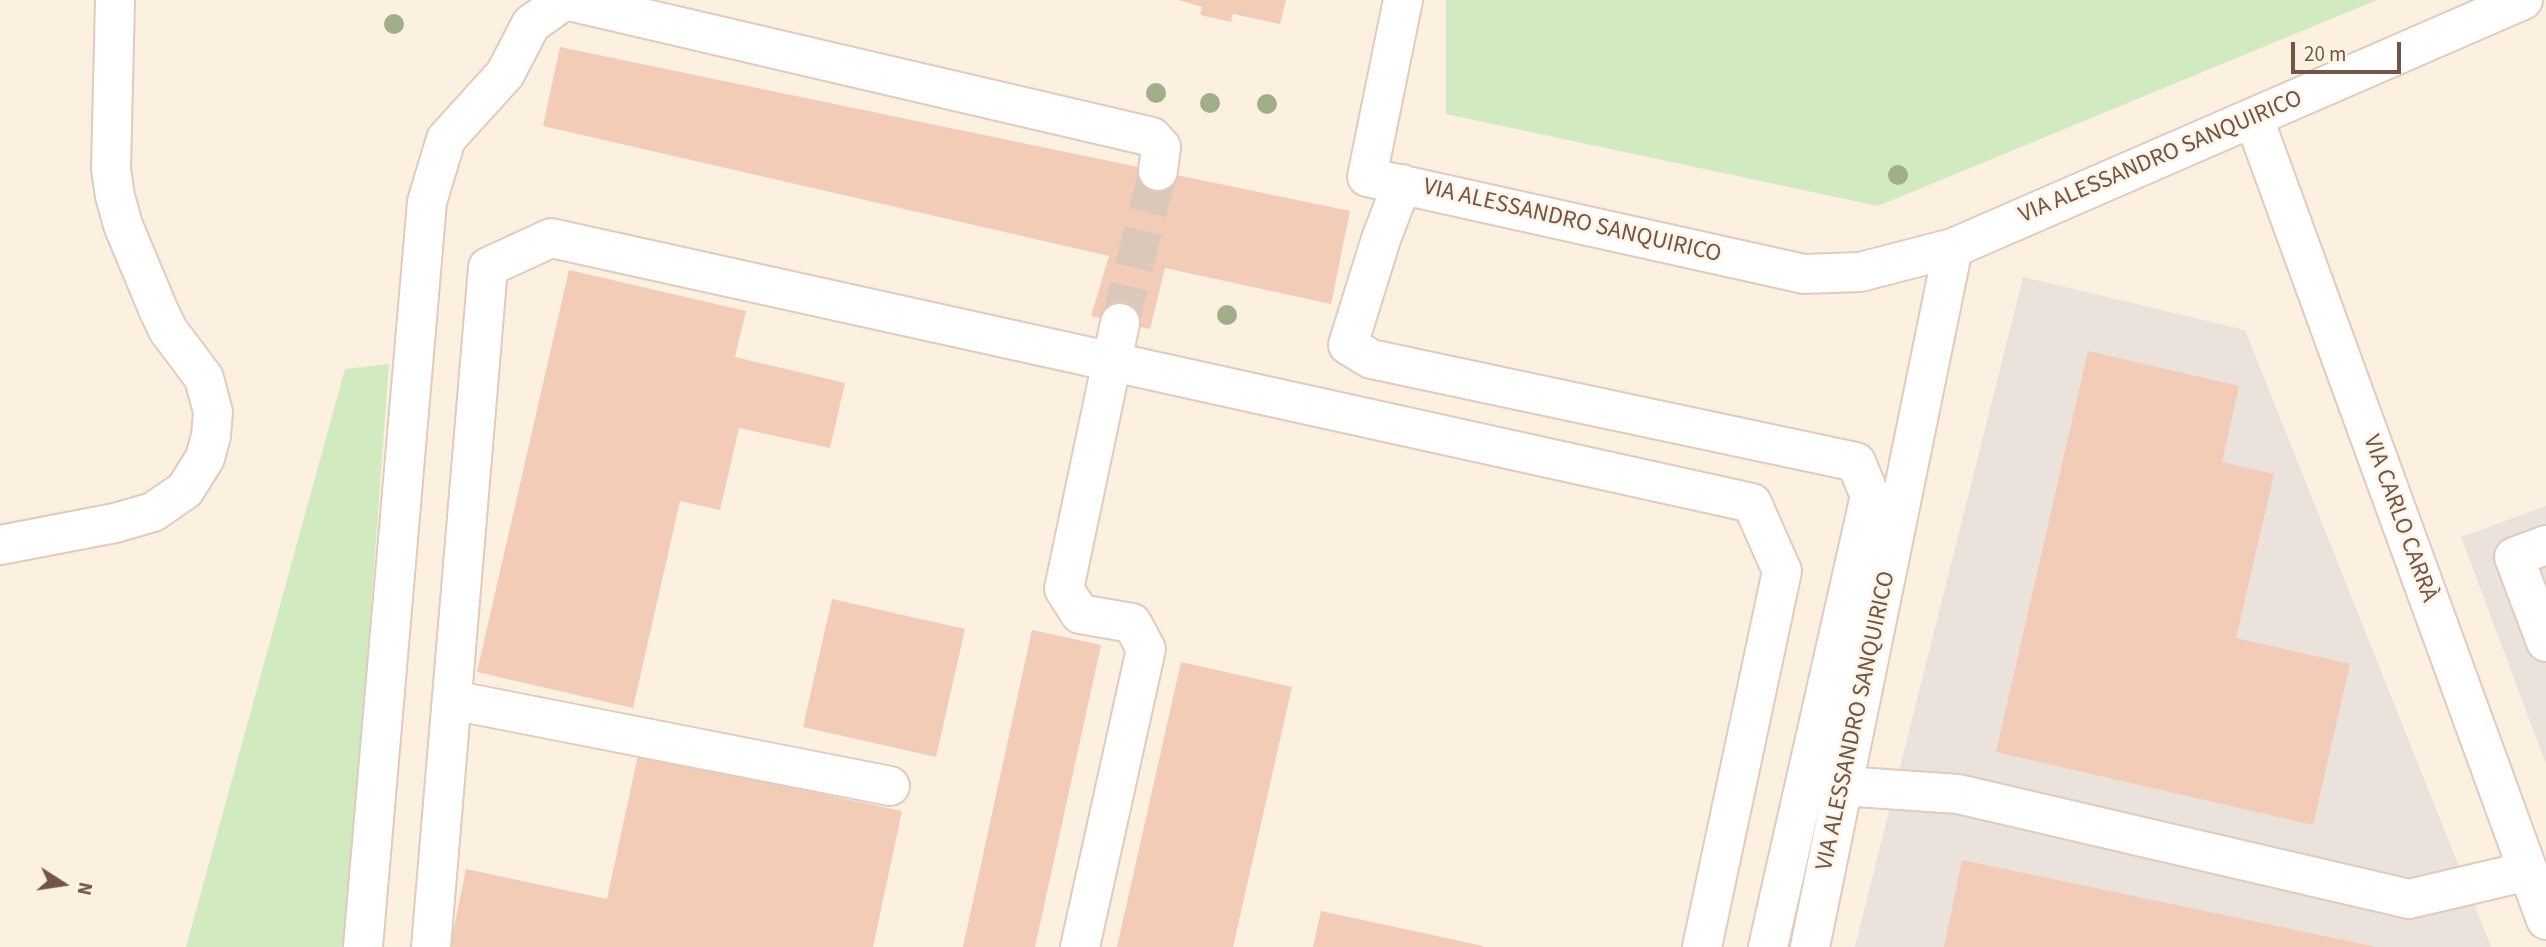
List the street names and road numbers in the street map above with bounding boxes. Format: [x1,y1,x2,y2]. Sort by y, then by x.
street label: VIA ALESSANDRO SANQUIRICO [2015,85,2307,231]
street label: VIA ALESSANDRO SANQUIRICO [1420,174,1724,270]
street label: VIA CARLO CARRÀ [2355,432,2443,606]
street label: VIA ALESSANDRO SANQUIRICO [1811,569,1903,873]

